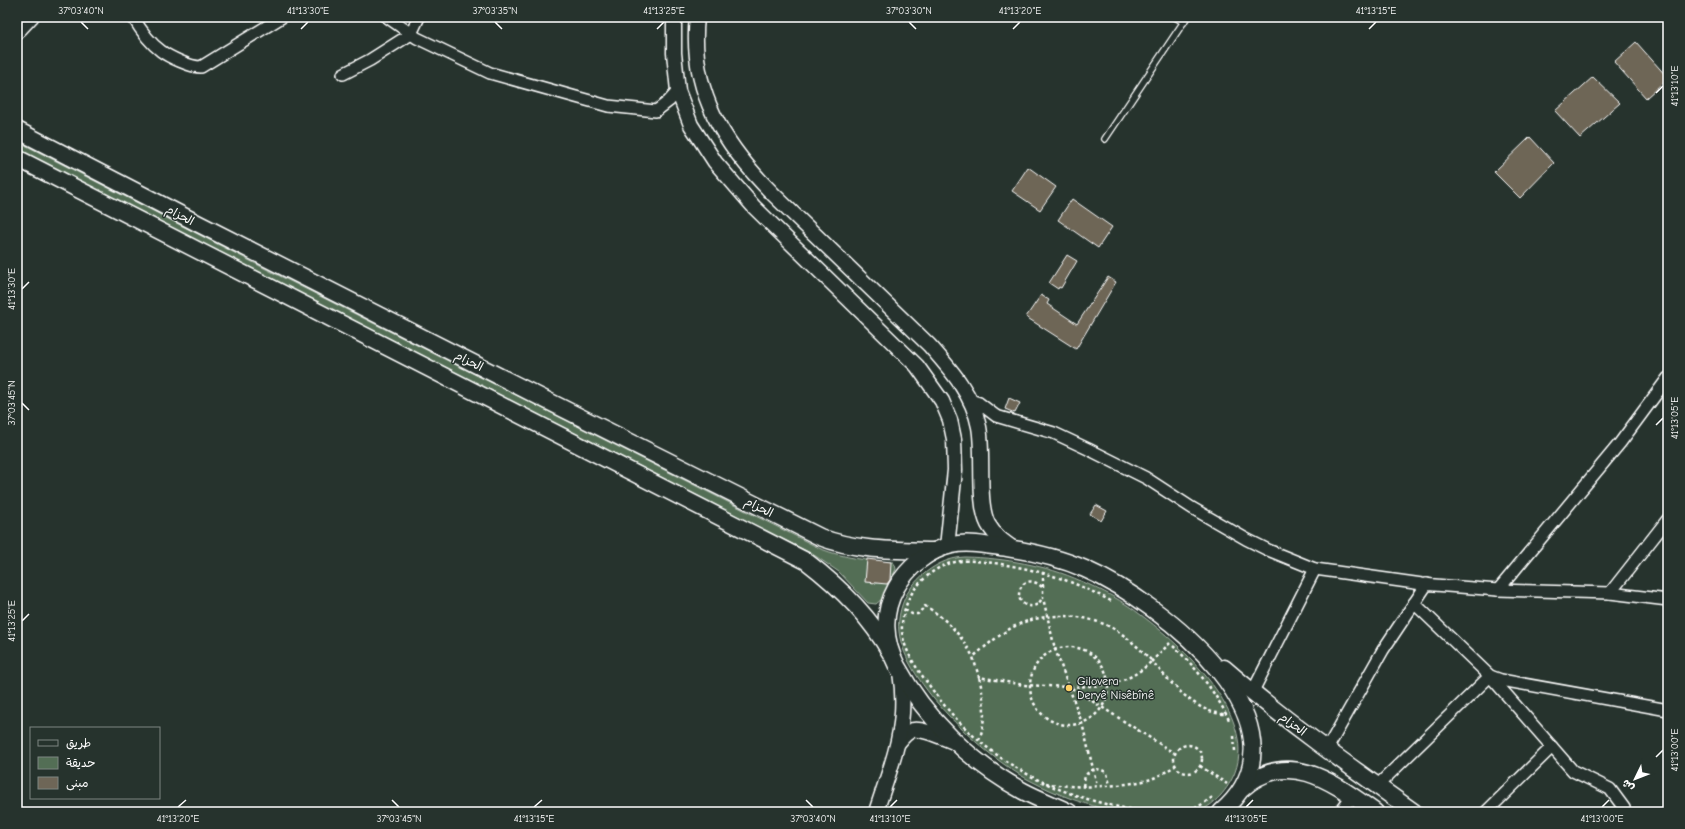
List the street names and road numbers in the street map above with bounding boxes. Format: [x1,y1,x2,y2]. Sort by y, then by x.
street label: الحزام [163,202,197,230]
street label: الحزام [452,348,486,376]
street label: الحزام [742,494,776,522]
street label: الحزام [1276,709,1309,740]

